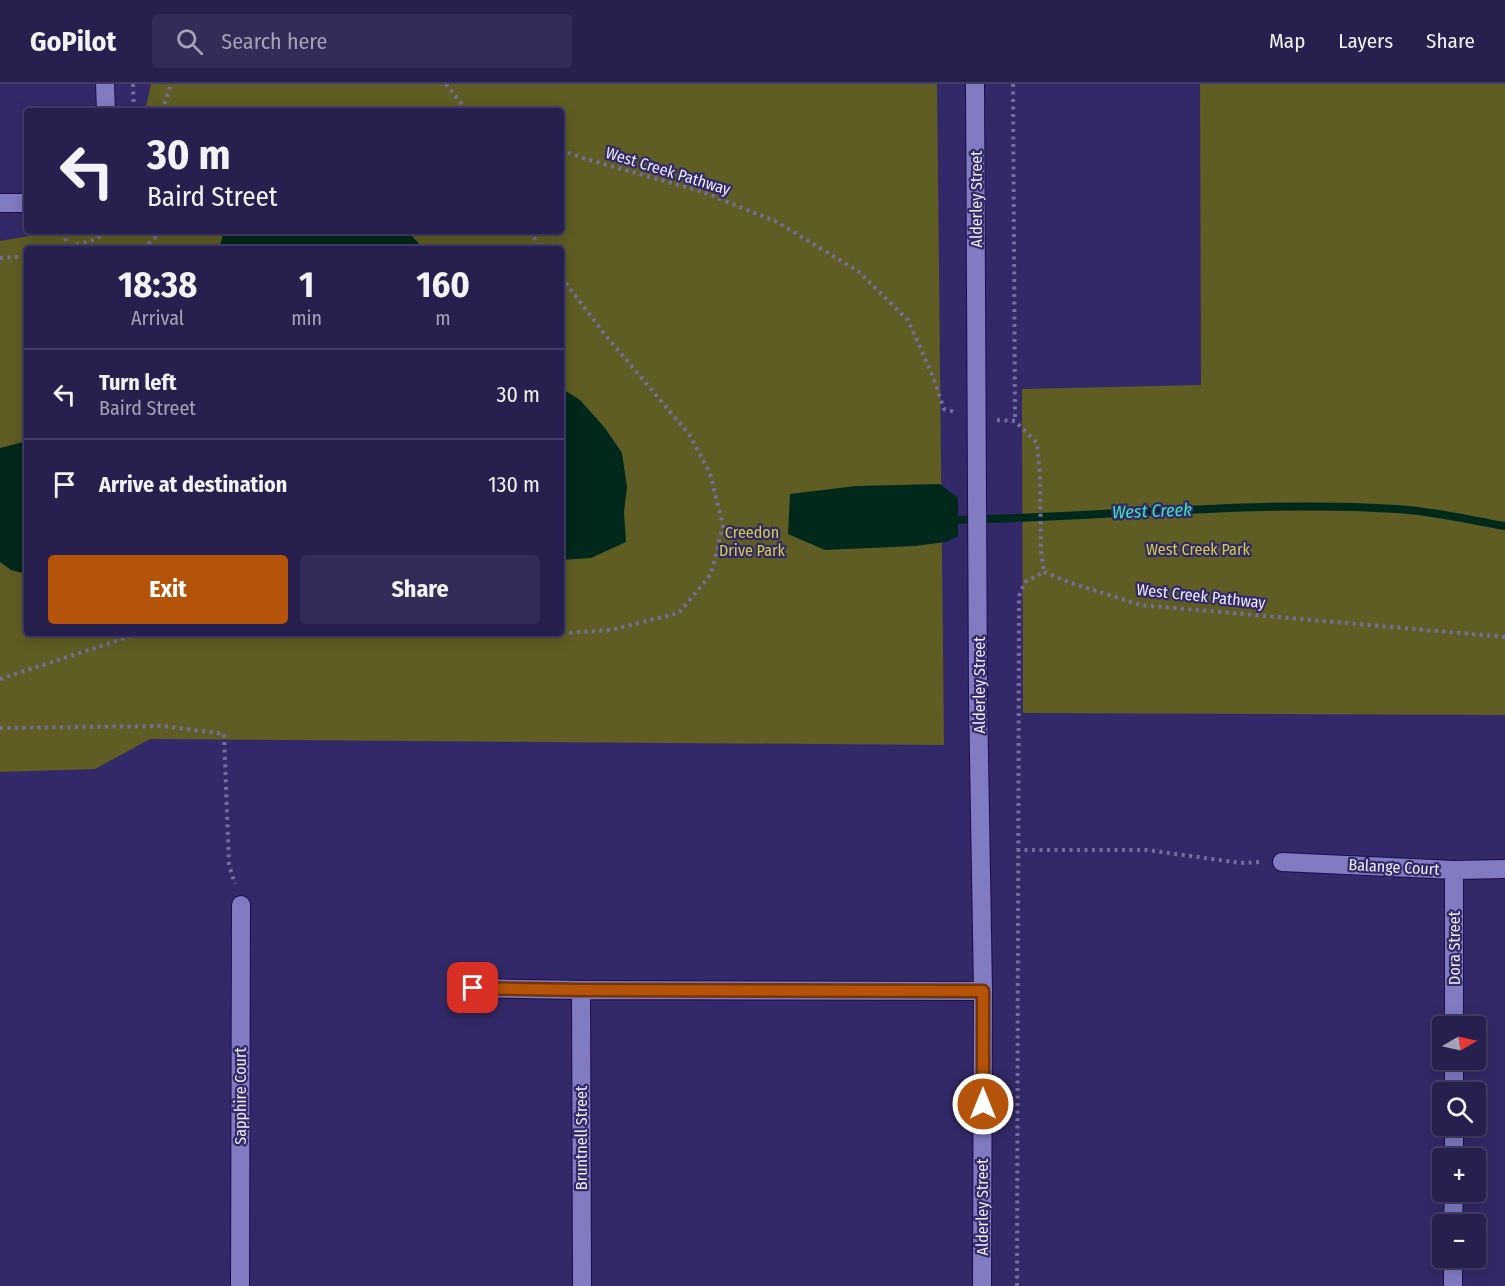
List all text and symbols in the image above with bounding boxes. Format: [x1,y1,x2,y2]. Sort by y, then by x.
search box [152,14,572,68]
text: GoPilot [30,25,116,58]
icon: search [173,25,206,58]
text: Search here [221,28,327,55]
text: Map [1269,28,1305,54]
text: Layers [1338,28,1393,54]
text: Share [1426,28,1475,54]
text: 30 m [147,130,231,180]
icon: left [48,132,126,210]
street label: West Creek Pathway [603,143,734,199]
street label: Alderley Street [967,150,986,247]
text: Baird Street [147,181,278,213]
text: 18:38 [118,263,197,307]
text: 1 [299,263,314,307]
text: 160 [416,263,470,307]
text: Arrival [131,306,184,330]
text: min [291,306,322,330]
text: m [435,306,451,330]
text: Turn left [99,369,177,396]
icon: left [48,378,81,411]
text: 30 m [497,381,540,408]
text: Baird Street [99,396,196,420]
icon: arrive [48,468,81,501]
text: Arrive at destination [99,471,287,498]
text: 130 m [488,471,540,498]
water label: West Creek [1112,499,1192,523]
park label: Creedon Drive Park [719,523,786,560]
park label: West Creek Park [1146,540,1251,559]
button: Exit [48,555,288,624]
button: Share [300,555,540,624]
street label: West Creek Pathway [1136,580,1267,612]
street label: Alderley Street [970,636,989,733]
street label: Balange Court [1348,855,1441,879]
street label: Dora Street [1445,910,1464,985]
pin [447,962,498,1013]
icon: arrive [456,971,489,1004]
north arrow [1432,1016,1486,1070]
map controls [1432,1016,1486,1268]
street label: Sapphire Court [231,1047,250,1145]
position arrow [951,1072,1015,1136]
button: search [1432,1082,1486,1136]
street label: Bruntnell Street [572,1085,591,1190]
button: + [1432,1148,1486,1202]
street label: Alderley Street [973,1158,992,1255]
button: − [1432,1214,1486,1268]

